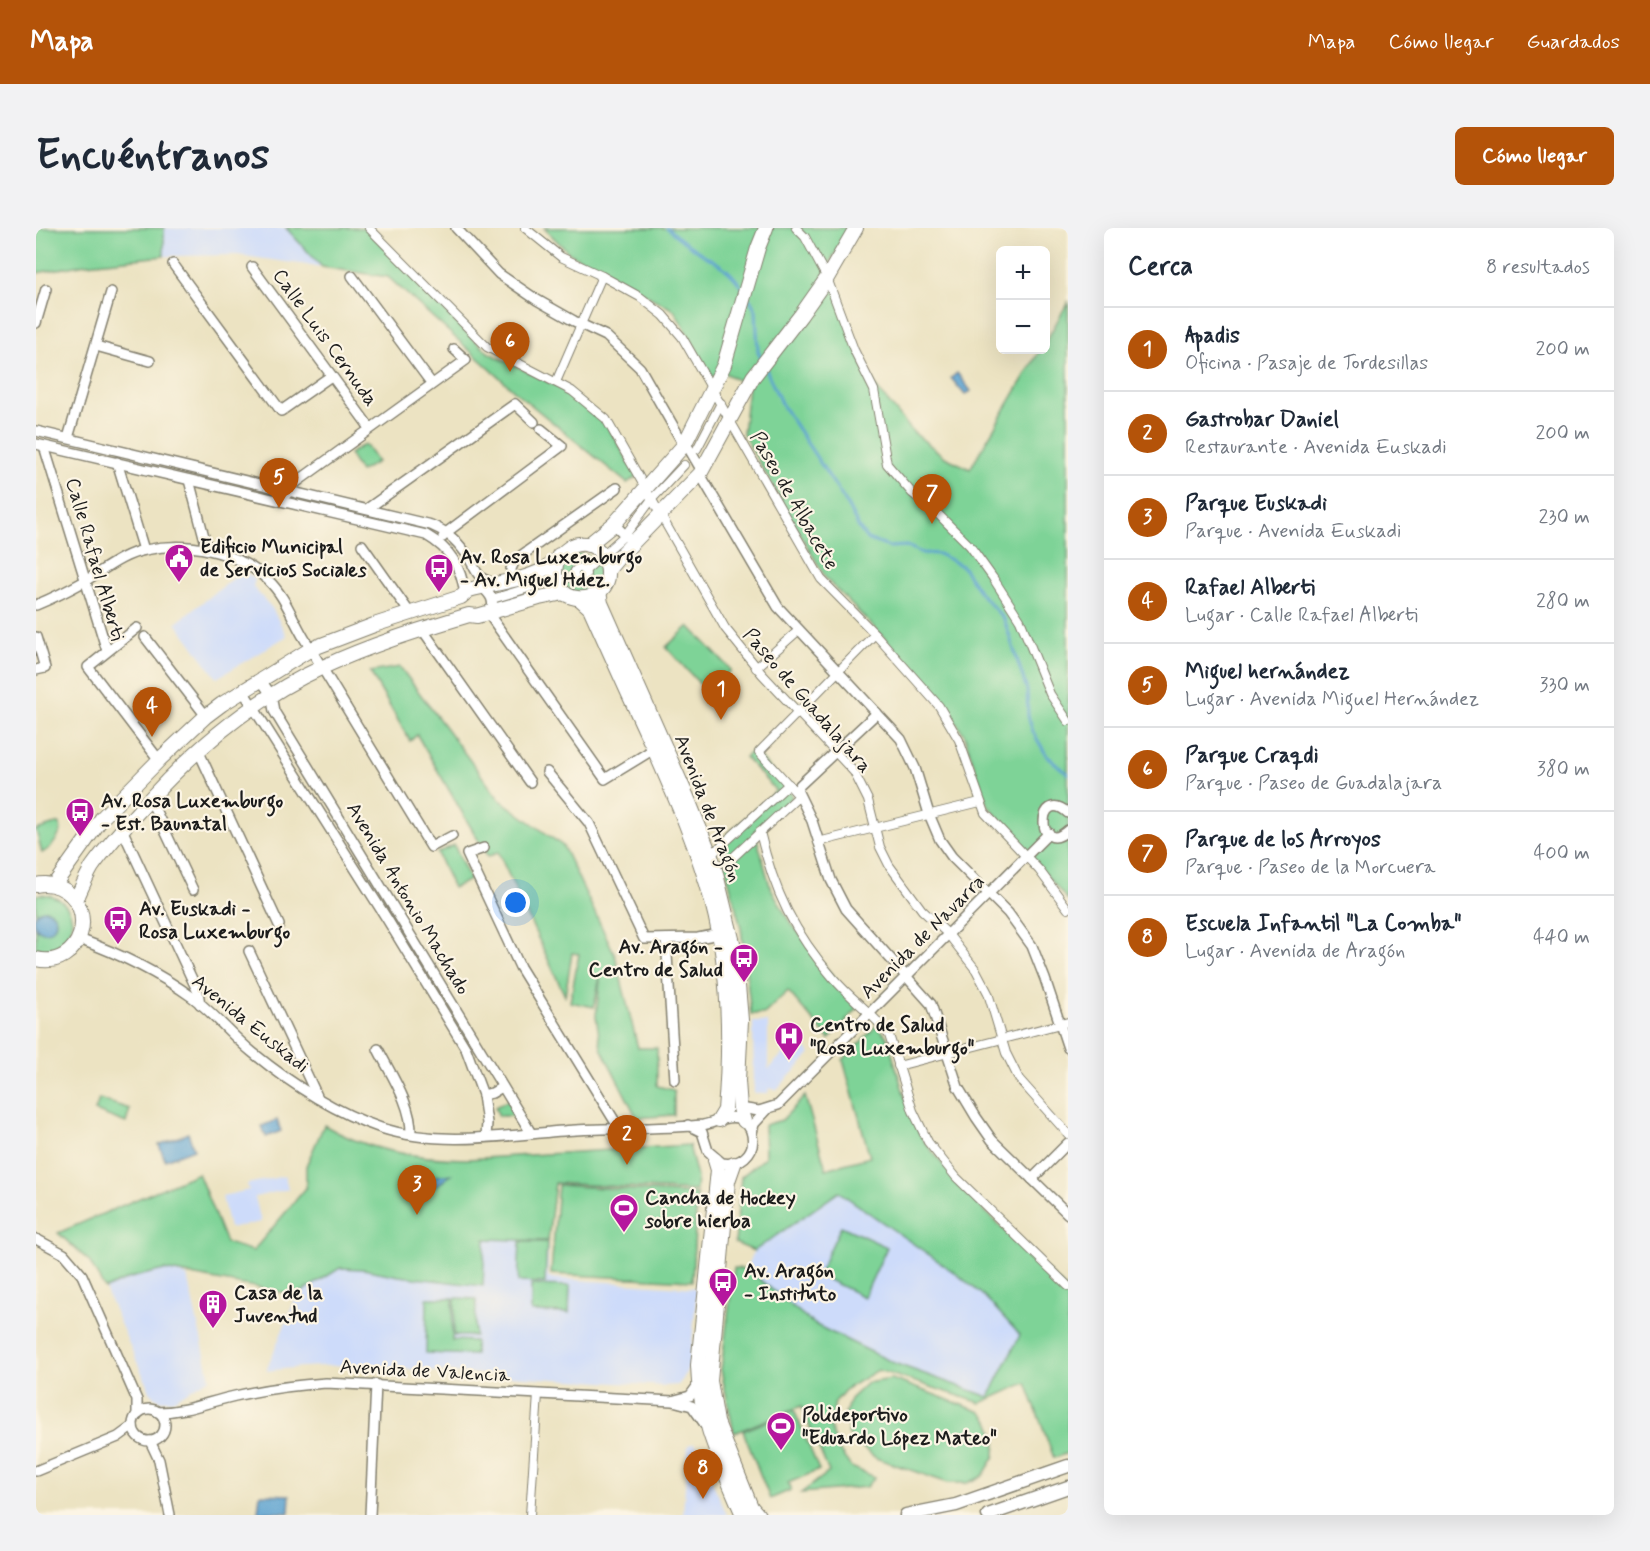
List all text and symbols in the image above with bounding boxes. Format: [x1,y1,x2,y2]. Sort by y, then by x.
text: Mapa [30,24,94,61]
text: Mapa [1308,28,1356,56]
text: Cómo llegar [1389,28,1494,56]
text: Guardados [1527,28,1620,56]
button: Cómo llegar [1455,127,1614,185]
text: Encuéntranos [36,129,269,184]
map controls [996,246,1050,354]
button: + [996,246,1050,300]
text: Cerca [1128,250,1193,284]
text: 8 resultados [1486,254,1590,281]
street label: Calle Luis Cernuda [266,264,384,412]
button: − [996,300,1050,354]
pin: 6 [490,322,530,372]
text: Apadis [1185,322,1240,350]
text: 1 [1143,336,1152,363]
text: 200 m [1535,336,1590,363]
text: Oficina · Pasaje de Tordesillas [1185,350,1428,377]
text: Gastrobar Daniel [1185,406,1339,434]
text: 2 [1143,420,1152,447]
text: 200 m [1535,420,1590,447]
street label: Paseo de Albacete [743,426,844,575]
text: Restaurante · Avenida Euskadi [1185,434,1447,461]
pin: 5 [260,458,298,508]
pin: 7 [912,474,952,524]
street label: Calle Rafael Alberti [58,475,131,644]
text: Parque Euskadi [1185,490,1327,518]
text: 3 [1143,504,1152,531]
text: 230 m [1538,504,1590,531]
text: Parque · Avenida Euskadi [1185,518,1402,545]
place label: Edificio Municipal de Servicios Sociales [200,534,367,584]
public building icon: Edificio Municipal de Servicios Sociales [163,542,195,584]
place label: Av. Rosa Luxemburgo - Av. Miguel Hdez. [460,544,643,596]
bus stop icon: Av. Rosa Luxemburgo - Av. Miguel Hdez. [423,552,455,594]
text: Rafael Alberti [1185,574,1315,602]
text: 4 [1142,588,1153,615]
text: 280 m [1536,588,1590,615]
text: Lugar · Calle Rafael Alberti [1185,602,1418,629]
street label: Paseo de Guadalajara [736,623,877,779]
text: Miguel hernández [1185,658,1350,686]
pin: 1 [702,670,740,720]
text: 5 [1142,672,1154,699]
text: 330 m [1539,672,1590,699]
text: Lugar · Avenida Miguel Hernández [1185,686,1479,713]
pin: 4 [132,688,172,737]
street label: Avenida de Aragón [665,731,748,887]
text: Parque Craqdi [1185,742,1319,770]
text: 6 [1142,756,1153,783]
text: 380 m [1537,756,1590,783]
text: Parque · Paseo de Guadalajara [1185,770,1442,797]
place label: Av. Rosa Luxemburgo - Est. Baunatal [101,788,284,838]
bus stop icon: Av. Rosa Luxemburgo - Est. Baunatal [64,796,96,838]
street label: Avenida Antonio Machado [340,798,476,1000]
text: Parque de los Arroyos [1185,826,1381,854]
text: 7 [1141,840,1154,867]
text: 400 m [1534,840,1590,867]
text: Parque · Paseo de la Morcuera [1185,854,1436,881]
street label: Avenida de Navarra [855,869,991,1005]
your location [501,888,530,917]
place label: Av. Euskadi - Rosa Luxemburgo [139,896,290,948]
bus stop icon: Av. Euskadi - Rosa Luxemburgo [102,904,134,946]
text: Escuela Infantil "La Comba" [1185,910,1462,938]
text: 8 [1142,924,1153,951]
text: 440 m [1533,924,1590,951]
place label: Av. Aragón - Centro de Salud [589,934,723,984]
text: Lugar · Avenida de Aragón [1185,938,1405,965]
bus stop icon: Av. Aragón - Centro de Salud [728,942,760,984]
street label: Avenida Euskadi [186,969,314,1080]
place label: Centro de Salud "Rosa Luxemburgo" [810,1012,975,1064]
hospital icon: Centro de Salud "Rosa Luxemburgo" [773,1020,805,1062]
pin: 2 [608,1116,646,1165]
pin: 3 [398,1166,436,1215]
place label: Cancha de Hockey sobre hierba [644,1185,796,1235]
sports icon: Cancha de Hockey sobre hierba [608,1192,640,1234]
place label: Av. Aragón - Instituto [744,1258,837,1308]
bus stop icon: Av. Aragón - Instituto [707,1266,739,1308]
place label: Casa de la Juventud [234,1280,323,1330]
building icon: Casa de la Juventud [197,1288,229,1330]
street label: Avenida de Valencia [339,1354,512,1389]
place label: Polideportivo "Eduardo López Mateo" [802,1402,997,1452]
sports icon: Polideportivo "Eduardo López Mateo" [765,1410,797,1452]
pin: 8 [684,1450,722,1499]

